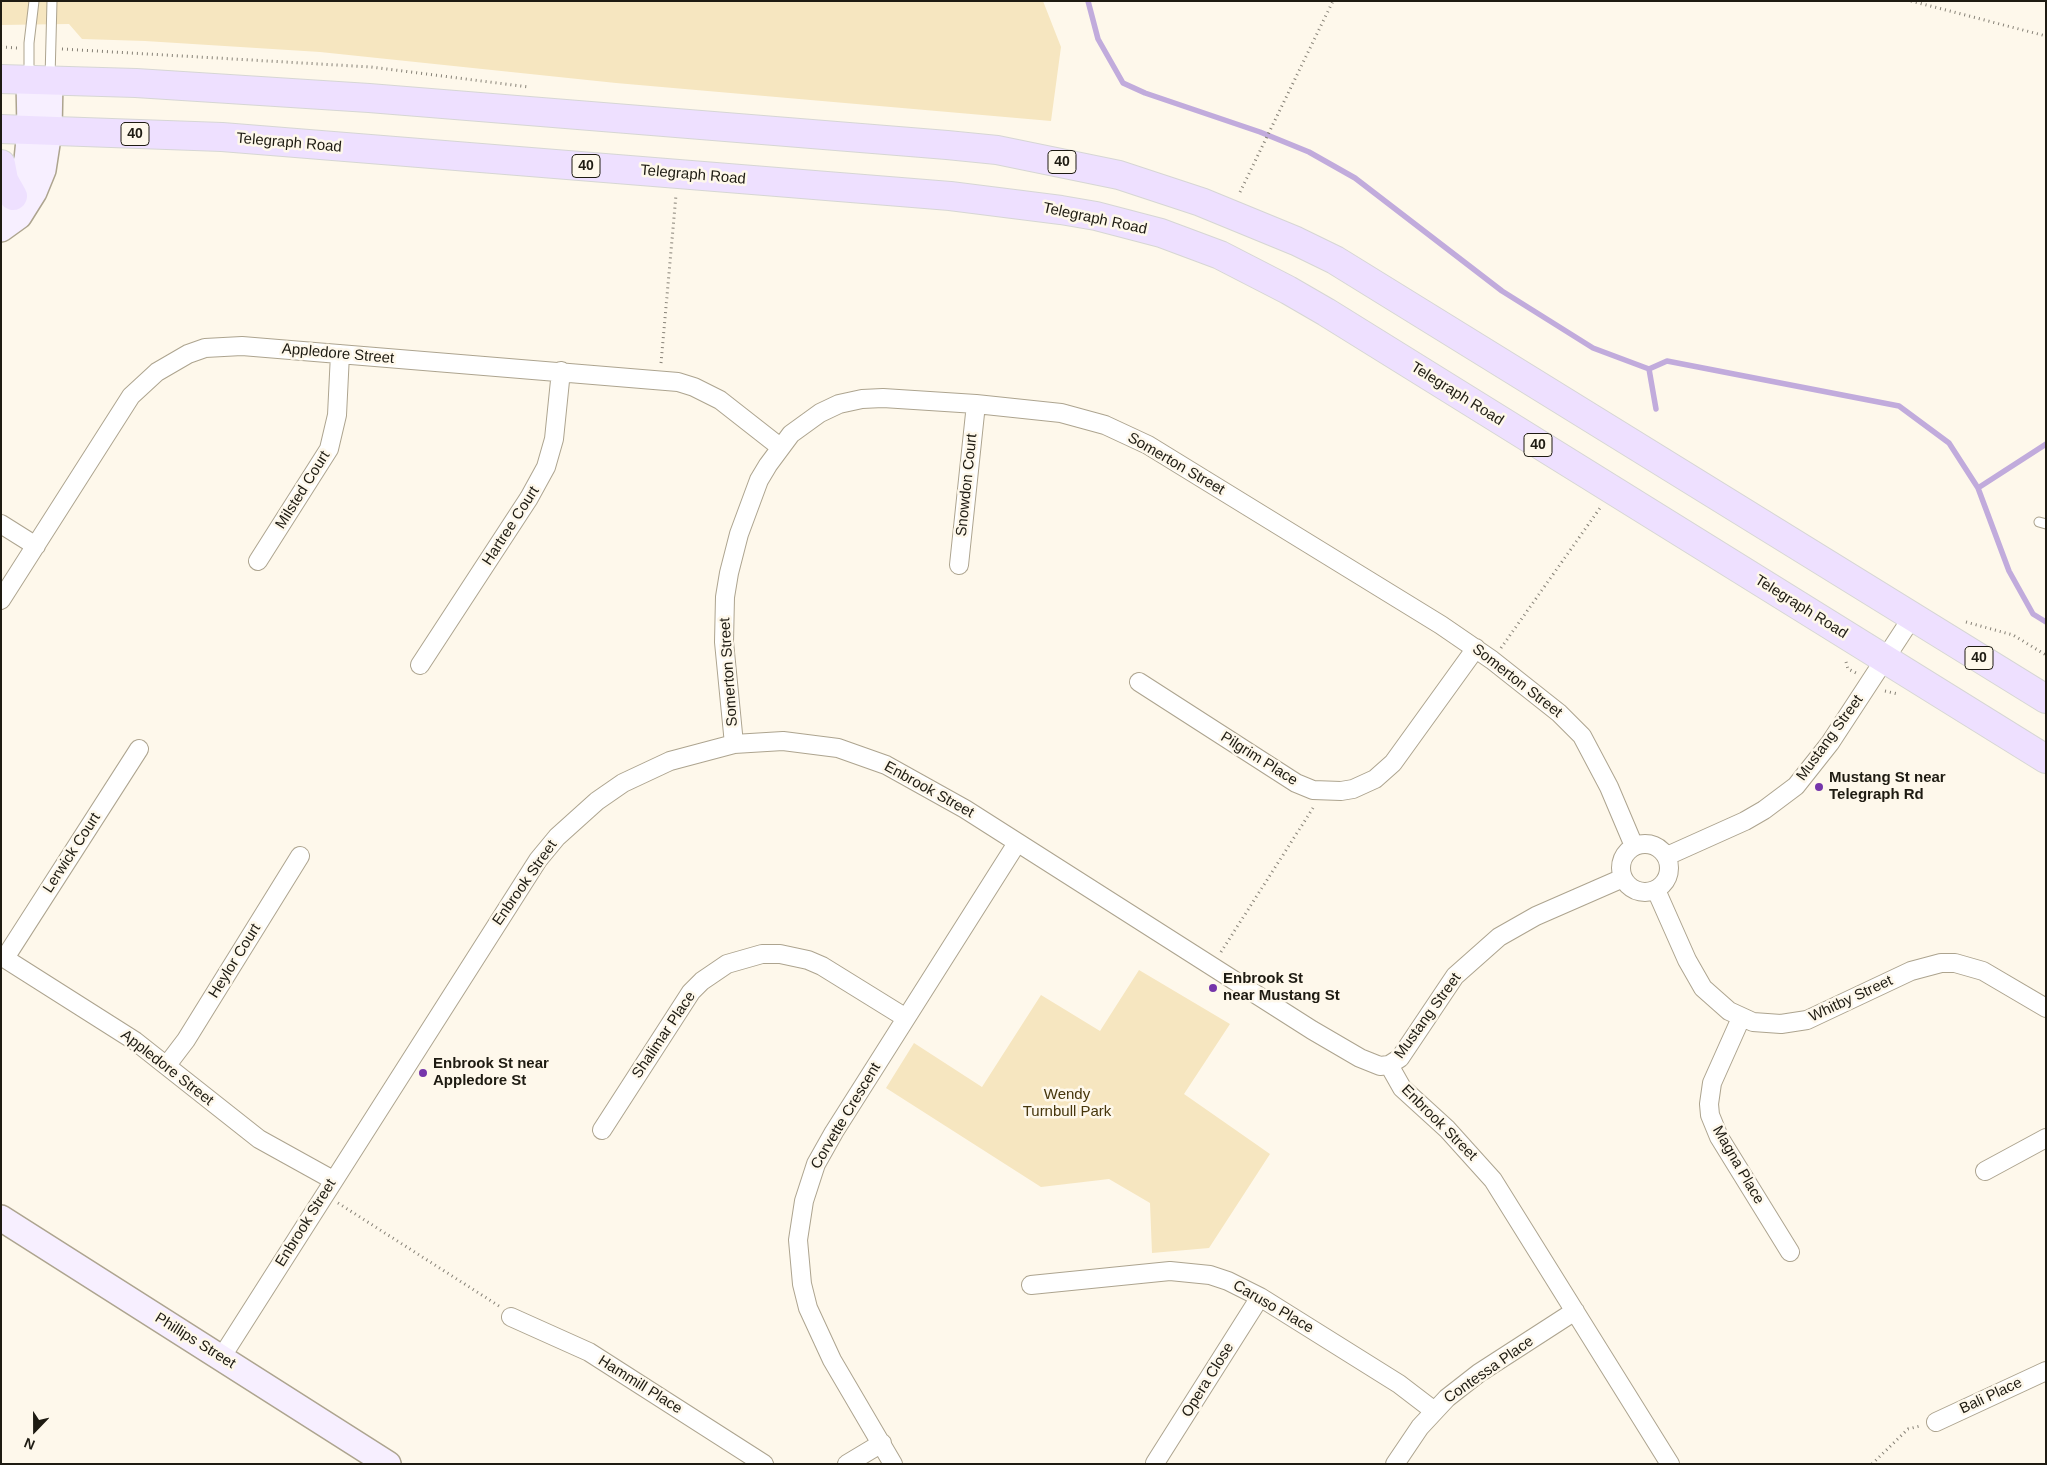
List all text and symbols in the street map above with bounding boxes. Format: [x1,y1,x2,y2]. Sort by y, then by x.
road number: 40 [121,122,149,146]
street label: Telegraph Road [235,129,343,157]
road number: 40 [1048,150,1076,173]
road number: 40 [572,154,600,178]
street label: Telegraph Road [639,161,747,189]
street label: Telegraph Road [1041,199,1149,239]
street label: Appledore Street [281,340,395,368]
street label: Telegraph Road [1407,358,1507,430]
street label: Somerton Street [1124,429,1228,499]
street label: Snowdon Court [953,433,981,537]
road number: 40 [1524,434,1552,456]
street label: Milsted Court [272,448,334,532]
street label: Hartree Court [479,483,543,569]
street label: Telegraph Road [1751,571,1851,643]
street label: Somerton Street [716,617,742,727]
street label: Somerton Street [1468,640,1566,722]
road number: 40 [1965,646,1993,670]
street label: Mustang Street [1793,692,1867,784]
street label: Pilgrim Place [1217,728,1301,790]
street label: Enbrook Street [881,758,977,822]
place label: Mustang St near Telegraph Rd [1829,769,1946,804]
marker: Mustang St near Telegraph Rd [1813,781,1825,793]
street label: Lerwick Court [39,810,105,896]
street label: Enbrook Street [489,837,561,929]
street label: Heylor Court [205,921,265,1001]
place label: Enbrook St near Mustang St [1223,970,1340,1005]
street label: Mustang Street [1391,970,1465,1062]
street label: Whitby Street [1806,972,1896,1026]
marker: Enbrook St near Mustang St [1207,982,1219,994]
street label: Shalimar Place [628,988,700,1082]
street label: Appledore Street [117,1026,217,1110]
place label: Enbrook St near Appledore St [433,1055,549,1090]
street label: Corvette Crescent [807,1060,885,1172]
marker: Enbrook St near Appledore St [417,1067,429,1079]
street label: Enbrook Street [1397,1081,1481,1165]
park label: Wendy Turnbull Park [1023,1086,1111,1121]
street label: Magna Place [1708,1123,1768,1207]
street label: Enbrook Street [272,1176,340,1270]
street label: Caruso Place [1230,1277,1316,1337]
street label: Phillips Street [151,1309,239,1373]
street label: Contessa Place [1441,1332,1537,1408]
street label: Opera Close [1178,1340,1238,1420]
street label: Hammill Place [595,1352,685,1418]
street label: Bali Place [1957,1374,2025,1418]
north arrow [10,1405,60,1455]
text: N [22,1435,37,1453]

